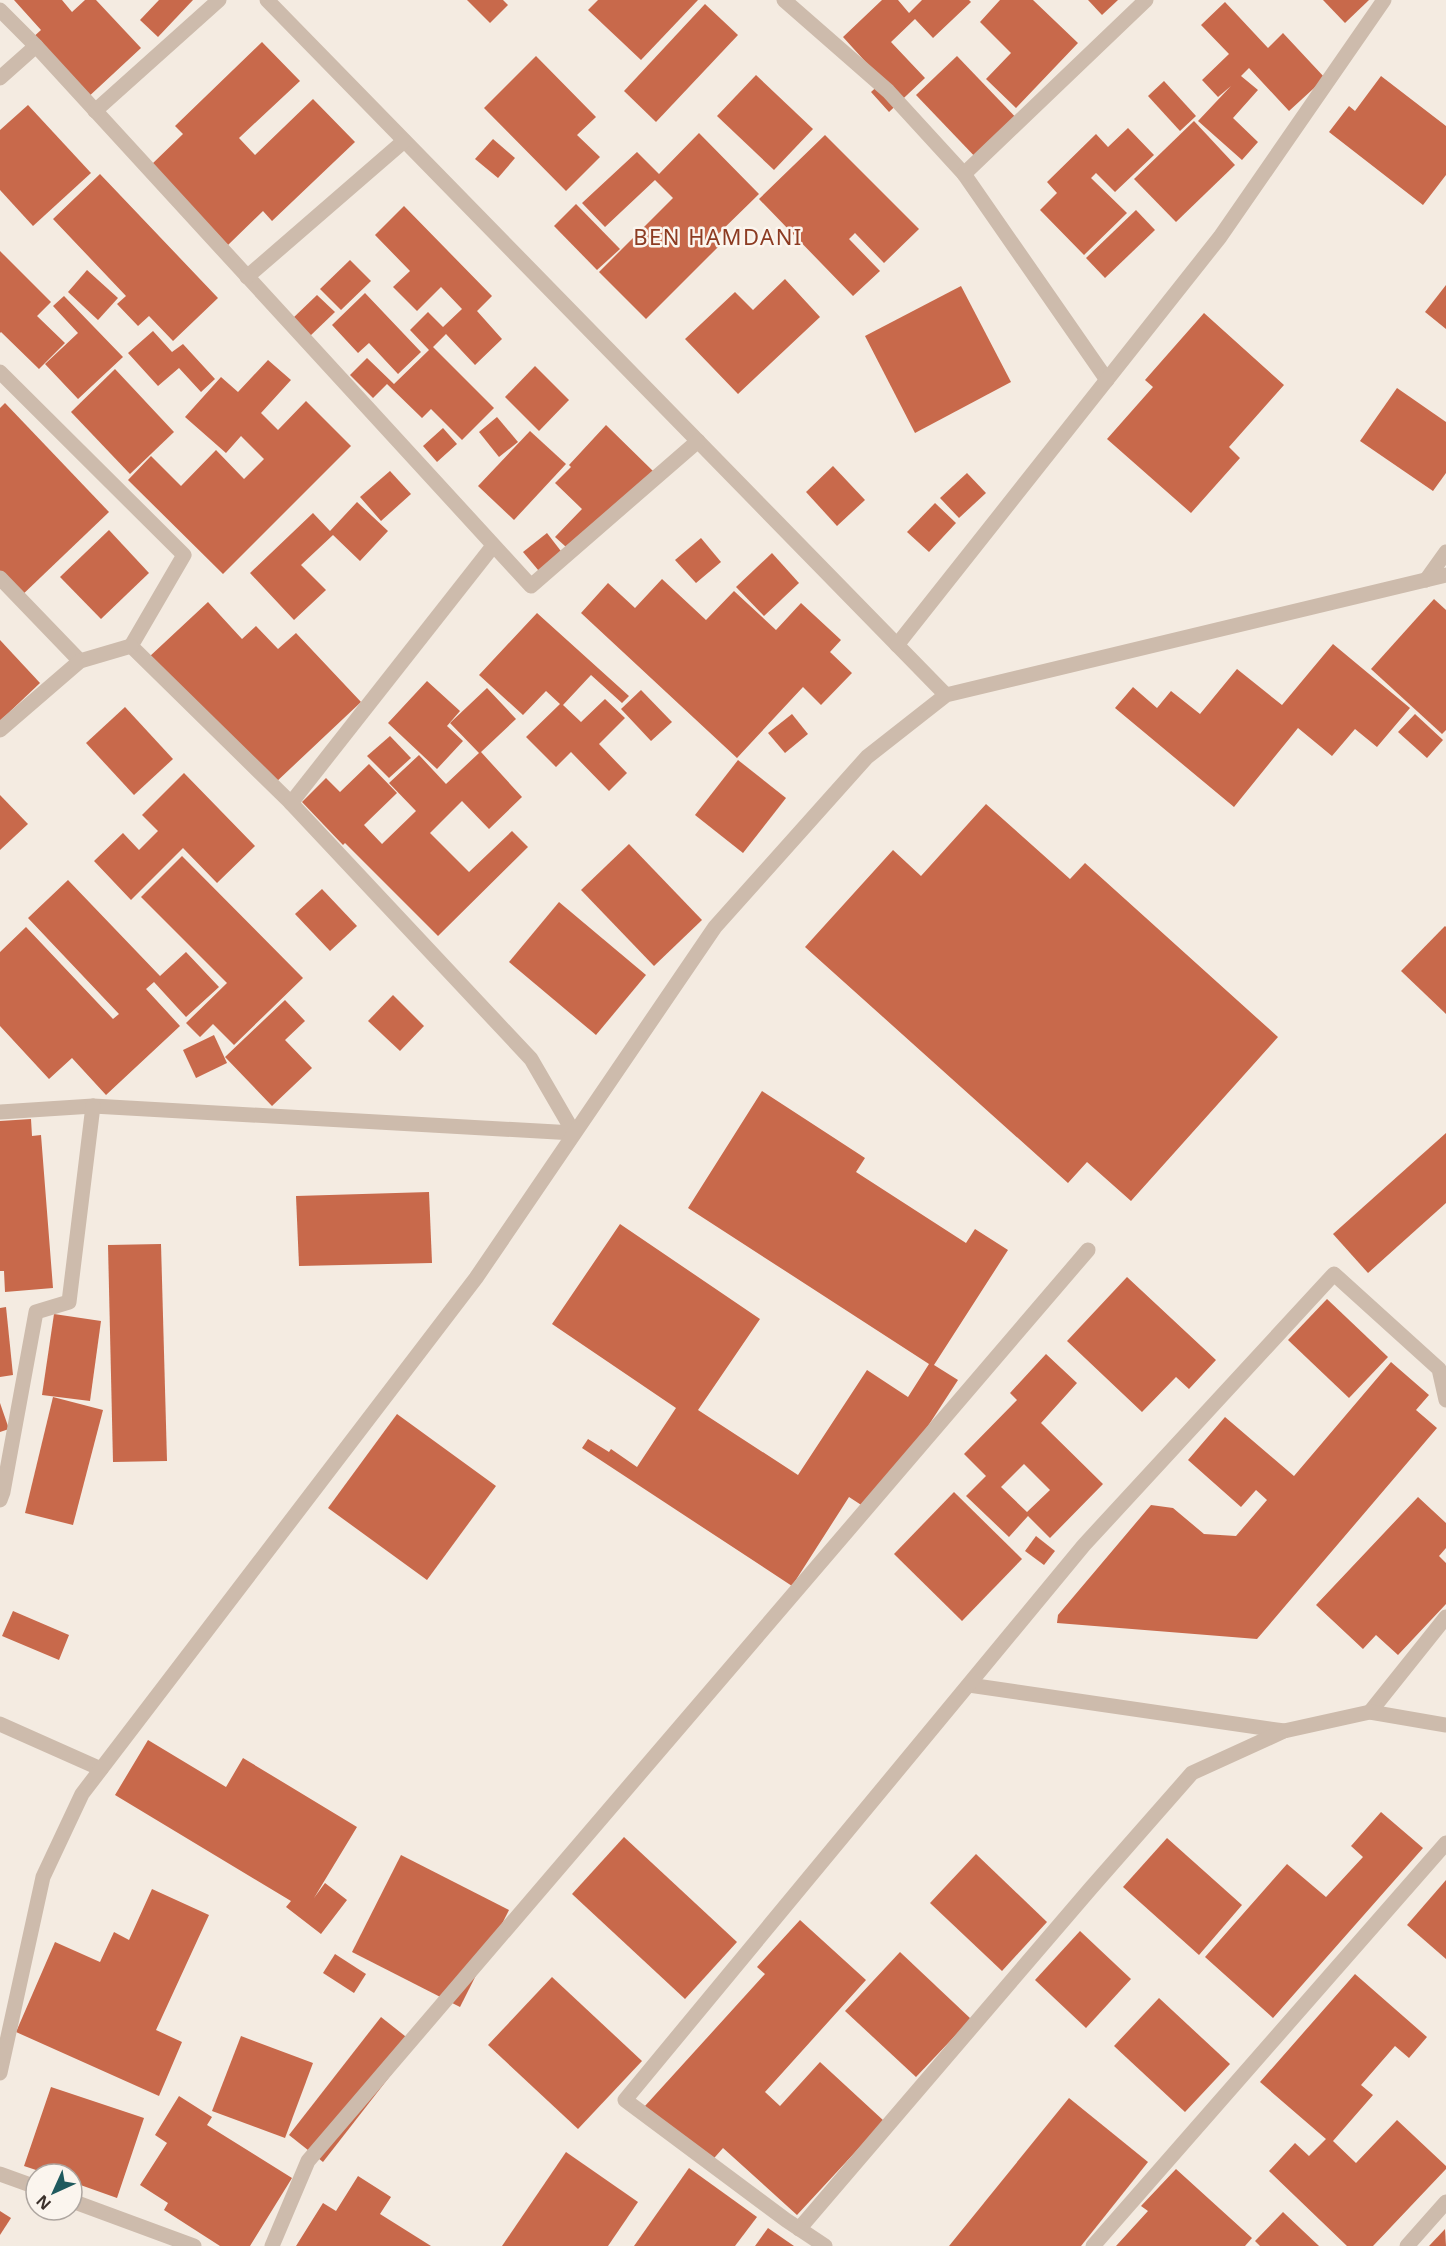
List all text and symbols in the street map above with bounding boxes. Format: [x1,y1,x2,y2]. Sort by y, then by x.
district label: BEN HAMDANI [633,221,803,251]
north arrow [24,2162,84,2222]
text: N [31,2190,56,2215]

